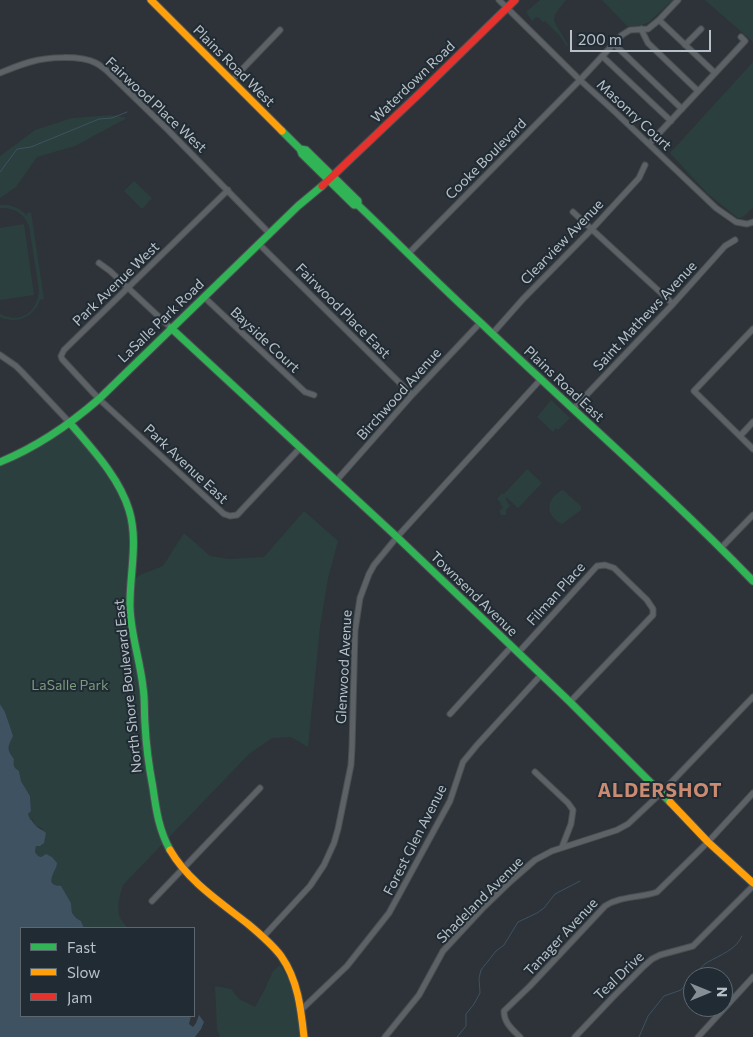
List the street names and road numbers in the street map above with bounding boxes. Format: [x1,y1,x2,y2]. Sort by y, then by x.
street label: Plains Road West [190,22,278,110]
street label: Waterdown Road [368,38,458,126]
street label: Fairwood Place West [102,54,210,156]
street label: Masonry Court [593,76,675,154]
street label: Cooke Boulevard [442,115,530,203]
street label: Clearview Avenue [517,196,607,288]
street label: Park Avenue West [69,238,163,330]
street label: Saint Mathews Avenue [590,258,700,374]
street label: Fairwood Place East [292,260,394,362]
street label: LaSalle Park Road [115,276,207,366]
street label: Bayside Court [227,304,303,376]
street label: Plains Road East [520,343,608,425]
street label: Birchwood Avenue [353,345,445,443]
street label: Park Avenue East [140,421,232,507]
street label: Townsend Avenue [427,548,521,640]
street label: Filman Place [523,559,589,629]
street label: North Shore Boulevard East [110,598,146,774]
street label: Glenwood Avenue [333,610,355,724]
street label: Forest Glen Avenue [380,782,450,898]
street label: Shadeland Avenue [433,853,527,947]
street label: Tanager Avenue [521,895,601,979]
street label: Teal Drive [591,948,647,1004]

